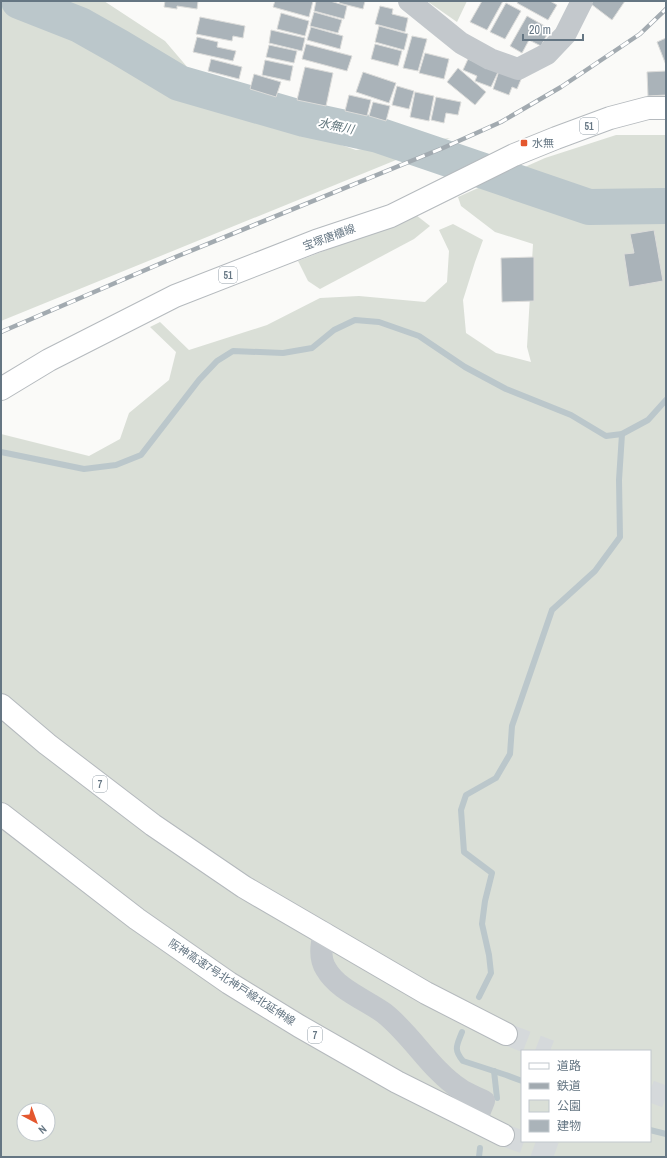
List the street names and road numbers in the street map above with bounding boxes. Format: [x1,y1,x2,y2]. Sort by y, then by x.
road number: 51 [580,118,598,134]
street label: 宝塚唐櫃線 [301,221,357,253]
road number: 51 [219,267,237,283]
road number: 7 [93,776,107,792]
street label: 阪神高速7号北神戸線北延伸線 [166,936,298,1028]
road number: 7 [308,1027,322,1043]

